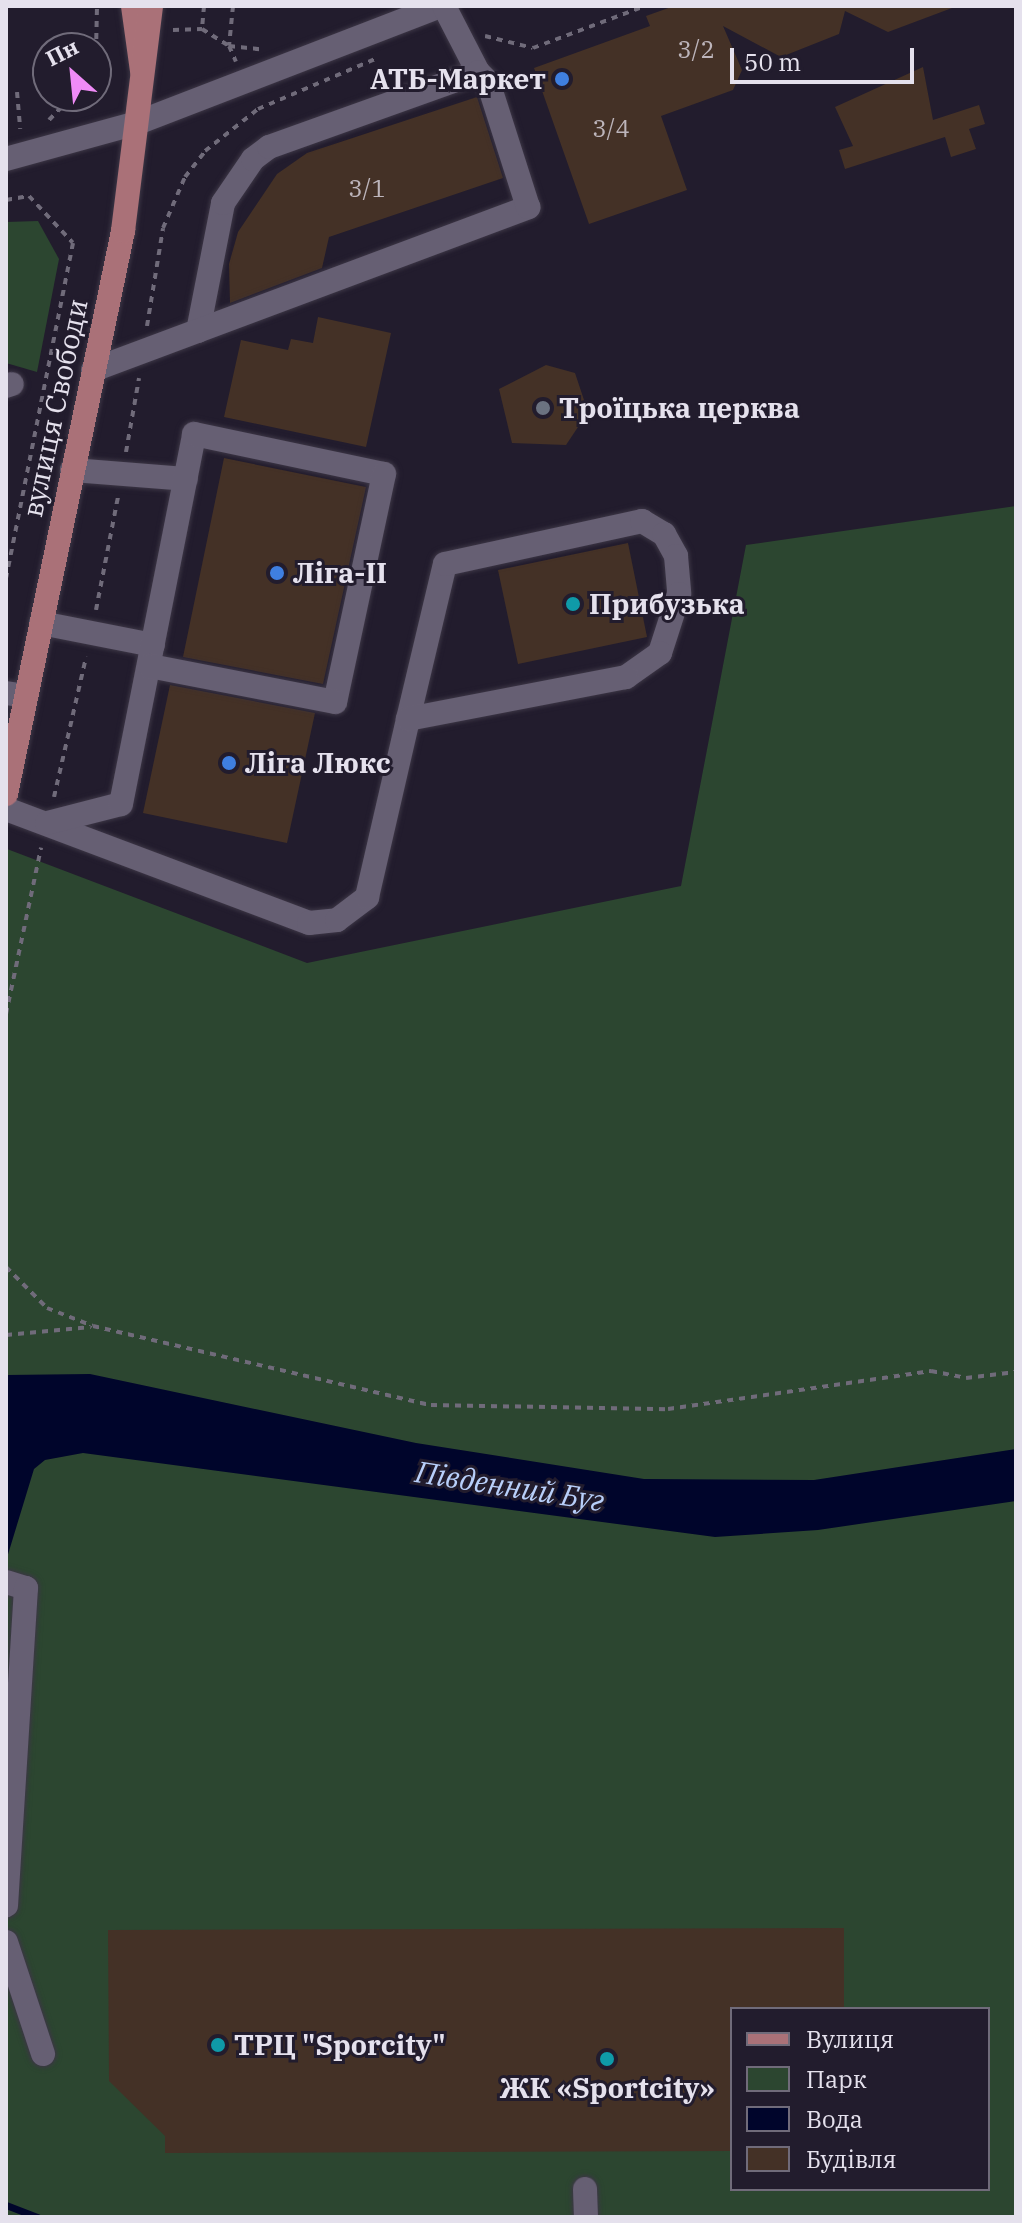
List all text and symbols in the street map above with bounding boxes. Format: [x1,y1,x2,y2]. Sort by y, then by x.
north arrow [32,32,112,112]
text: Пн [41,32,83,72]
scale bar [734,32,918,82]
house number: 3/2 [677,36,715,64]
text: 50 m [744,46,801,78]
place label: АТБ-Маркет [370,62,546,96]
marker: АТБ-Маркет [553,70,571,88]
house number: 3/4 [592,115,630,143]
house number: 3/1 [348,175,386,203]
street label: вулиця Свободи [15,296,95,520]
place label: Троїцька церква [559,391,800,425]
marker: Троїцька церква [534,399,552,417]
place label: Ліга-II [293,556,387,590]
marker: Ліга-II [268,564,286,582]
place label: Прибузька [589,587,745,621]
marker: Прибузька [564,595,582,613]
place label: Ліга Люкс [245,746,391,780]
marker: Ліга Люкс [220,754,238,772]
water label: Південний Буг [413,1453,607,1519]
legend [730,2007,990,2191]
text: Вулиця [806,2023,894,2055]
place label: ТРЦ "Sporcity" [234,2028,446,2062]
marker: ТРЦ "Sporcity" [209,2036,227,2054]
marker: ЖК «Sportcity» [598,2050,616,2068]
text: Парк [806,2063,867,2095]
place label: ЖК «Sportcity» [499,2071,715,2105]
text: Вода [806,2103,863,2135]
text: Будівля [806,2143,897,2175]

